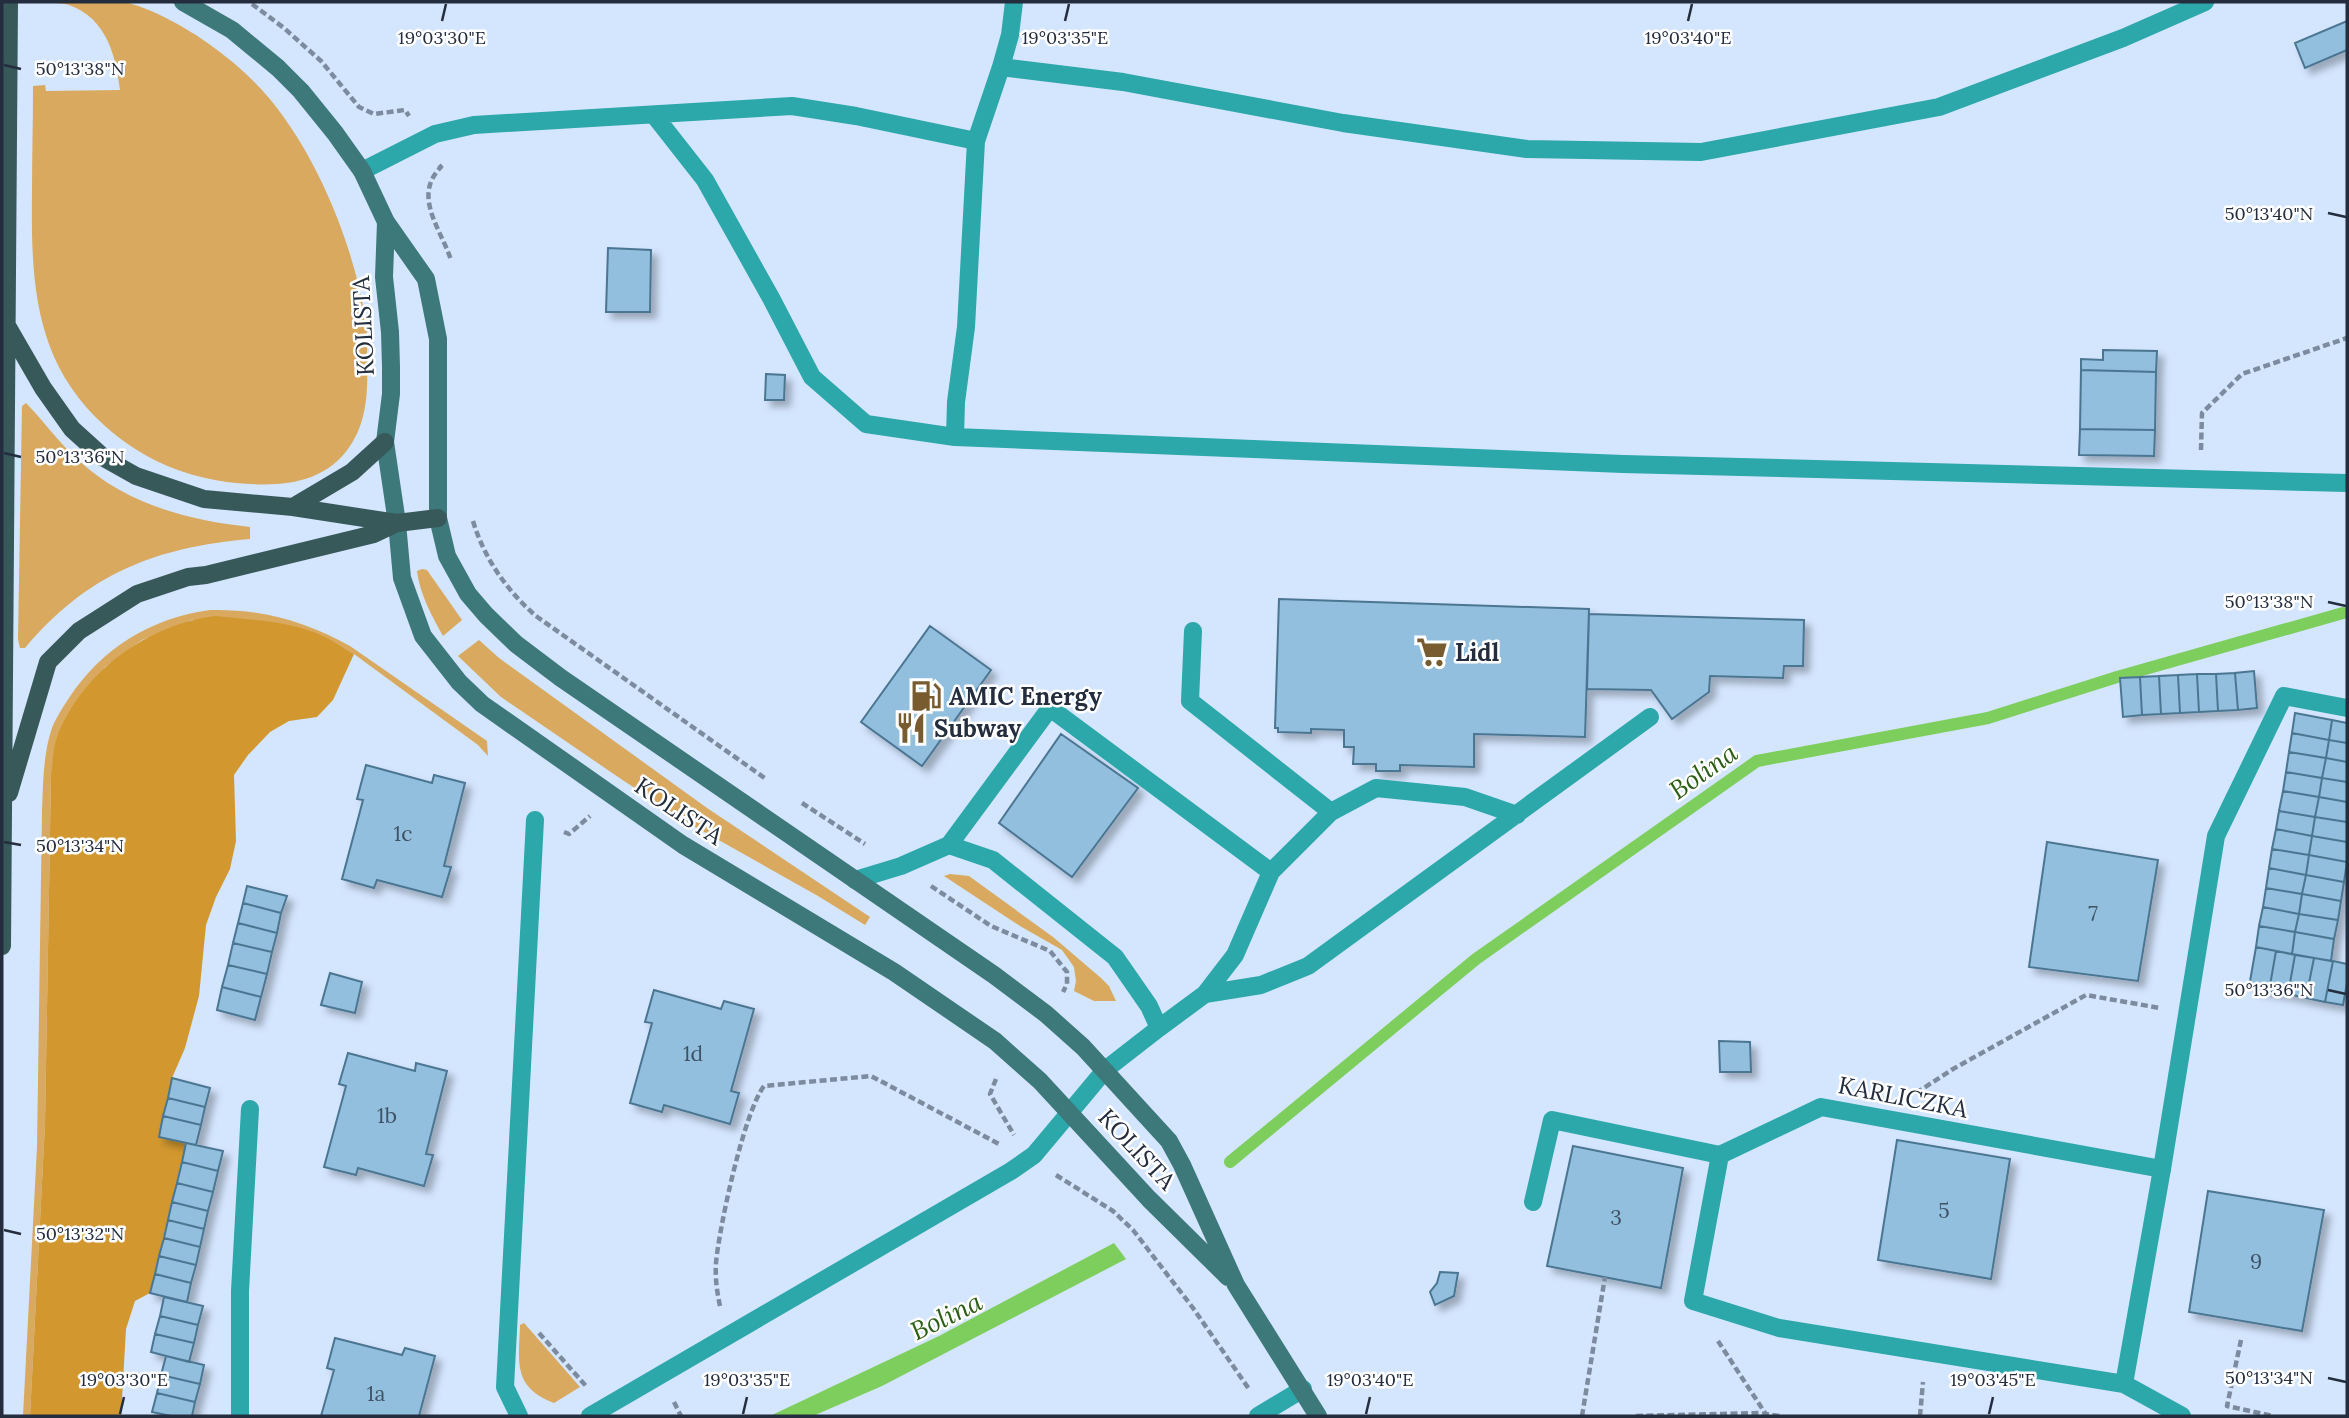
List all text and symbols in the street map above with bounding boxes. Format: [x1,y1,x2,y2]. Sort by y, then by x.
text: 19°03'30"E [398,26,486,49]
text: 19°03'35"E [1022,26,1108,49]
text: 19°03'40"E [1645,26,1731,49]
text: 50°13'38"N [36,57,124,80]
text: 50°13'40"N [2225,202,2313,225]
street label: KOLISTA [345,274,381,377]
text: 50°13'36"N [36,445,124,468]
text: 50°13'38"N [2225,590,2313,613]
supermarket icon: Lidl [1415,635,1449,669]
place label: Lidl [1455,637,1499,668]
fuel station icon: AMIC Energy [909,679,943,713]
place label: AMIC Energy [949,681,1103,712]
restaurant icon: Subway [894,711,928,745]
place label: Subway [934,713,1022,744]
water label: Bolina [1663,735,1744,806]
street label: KOLISTA [629,770,730,852]
house number: 1c [394,820,412,847]
text: 50°13'34"N [36,834,124,857]
house number: 7 [2088,900,2098,927]
text: 50°13'36"N [2225,978,2313,1001]
house number: 1d [683,1040,703,1067]
street label: KARLICZKA [1836,1069,1971,1125]
house number: 1b [377,1102,397,1129]
street label: KOLISTA [1092,1102,1183,1197]
house number: 5 [1938,1197,1950,1224]
house number: 3 [1610,1204,1622,1231]
text: 50°13'32"N [36,1222,124,1245]
house number: 9 [2250,1248,2262,1275]
water label: Bolina [905,1284,988,1347]
text: 50°13'34"N [2225,1366,2313,1389]
text: 19°03'30"E [80,1368,168,1391]
text: 19°03'35"E [704,1368,790,1391]
text: 19°03'40"E [1327,1368,1413,1391]
text: 19°03'45"E [1950,1368,2036,1391]
house number: 1a [367,1380,385,1407]

